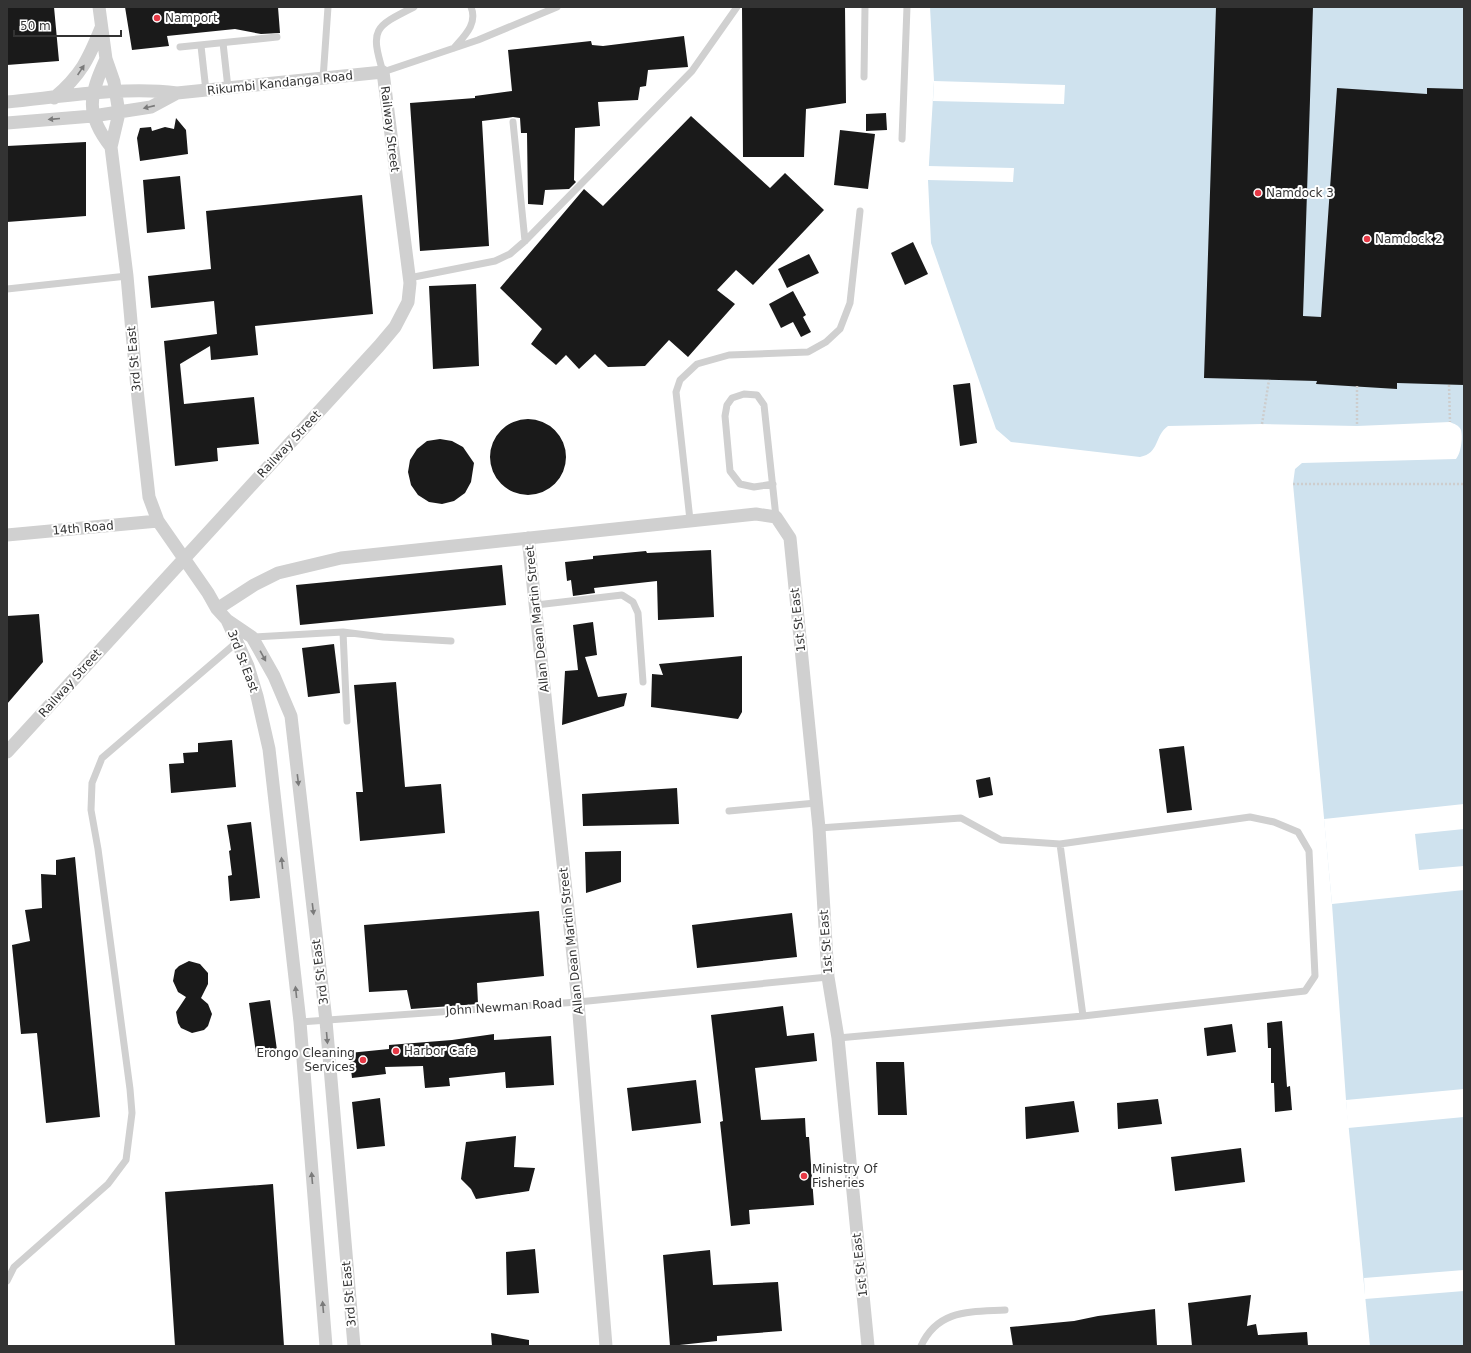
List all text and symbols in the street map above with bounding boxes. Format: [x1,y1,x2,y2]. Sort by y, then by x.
place label: Namport [165,11,218,25]
scale bar [14,12,121,38]
marker: Namport [152,13,162,23]
text: 50 m [20,19,51,33]
one-way arrow [77,65,85,76]
street label: Rikumbi Kandanga Road [206,68,354,98]
street label: Railway Street [378,85,402,173]
one-way arrow [143,104,155,110]
one-way arrow [48,116,60,123]
place label: Namdock 3 [1266,186,1334,200]
marker: Namdock 3 [1253,188,1263,198]
place label: Namdock 2 [1375,232,1443,246]
marker: Namdock 2 [1362,234,1372,244]
street label: 3rd St East [124,325,144,392]
street label: Railway Street [254,407,324,480]
street label: 14th Road [52,518,114,538]
street label: Allan Dean Martin Street [522,545,552,693]
street label: 1st St East [788,587,808,653]
street label: 3rd St East [225,628,261,695]
street label: Railway Street [36,646,104,720]
one-way arrow [260,651,266,662]
one-way arrow [295,774,301,786]
one-way arrow [279,857,285,869]
street label: Allan Dean Martin Street [556,867,586,1015]
one-way arrow [310,903,316,915]
street label: 1st St East [817,909,835,975]
street label: 3rd St East [309,938,331,1006]
one-way arrow [293,986,300,998]
street label: John Newman Road [444,996,563,1018]
one-way arrow [324,1032,331,1044]
place label: Harbor Cafe [404,1044,476,1058]
place label: Erongo Cleaning Services [256,1046,355,1074]
marker: Harbor Cafe [391,1046,401,1056]
marker: Erongo Cleaning Services [358,1055,368,1065]
place label: Ministry Of Fisheries [812,1162,878,1190]
marker: Ministry Of Fisheries [799,1171,809,1181]
one-way arrow [309,1172,316,1184]
street label: 1st St East [850,1232,870,1298]
street label: 3rd St East [339,1260,359,1327]
one-way arrow [319,1301,326,1313]

